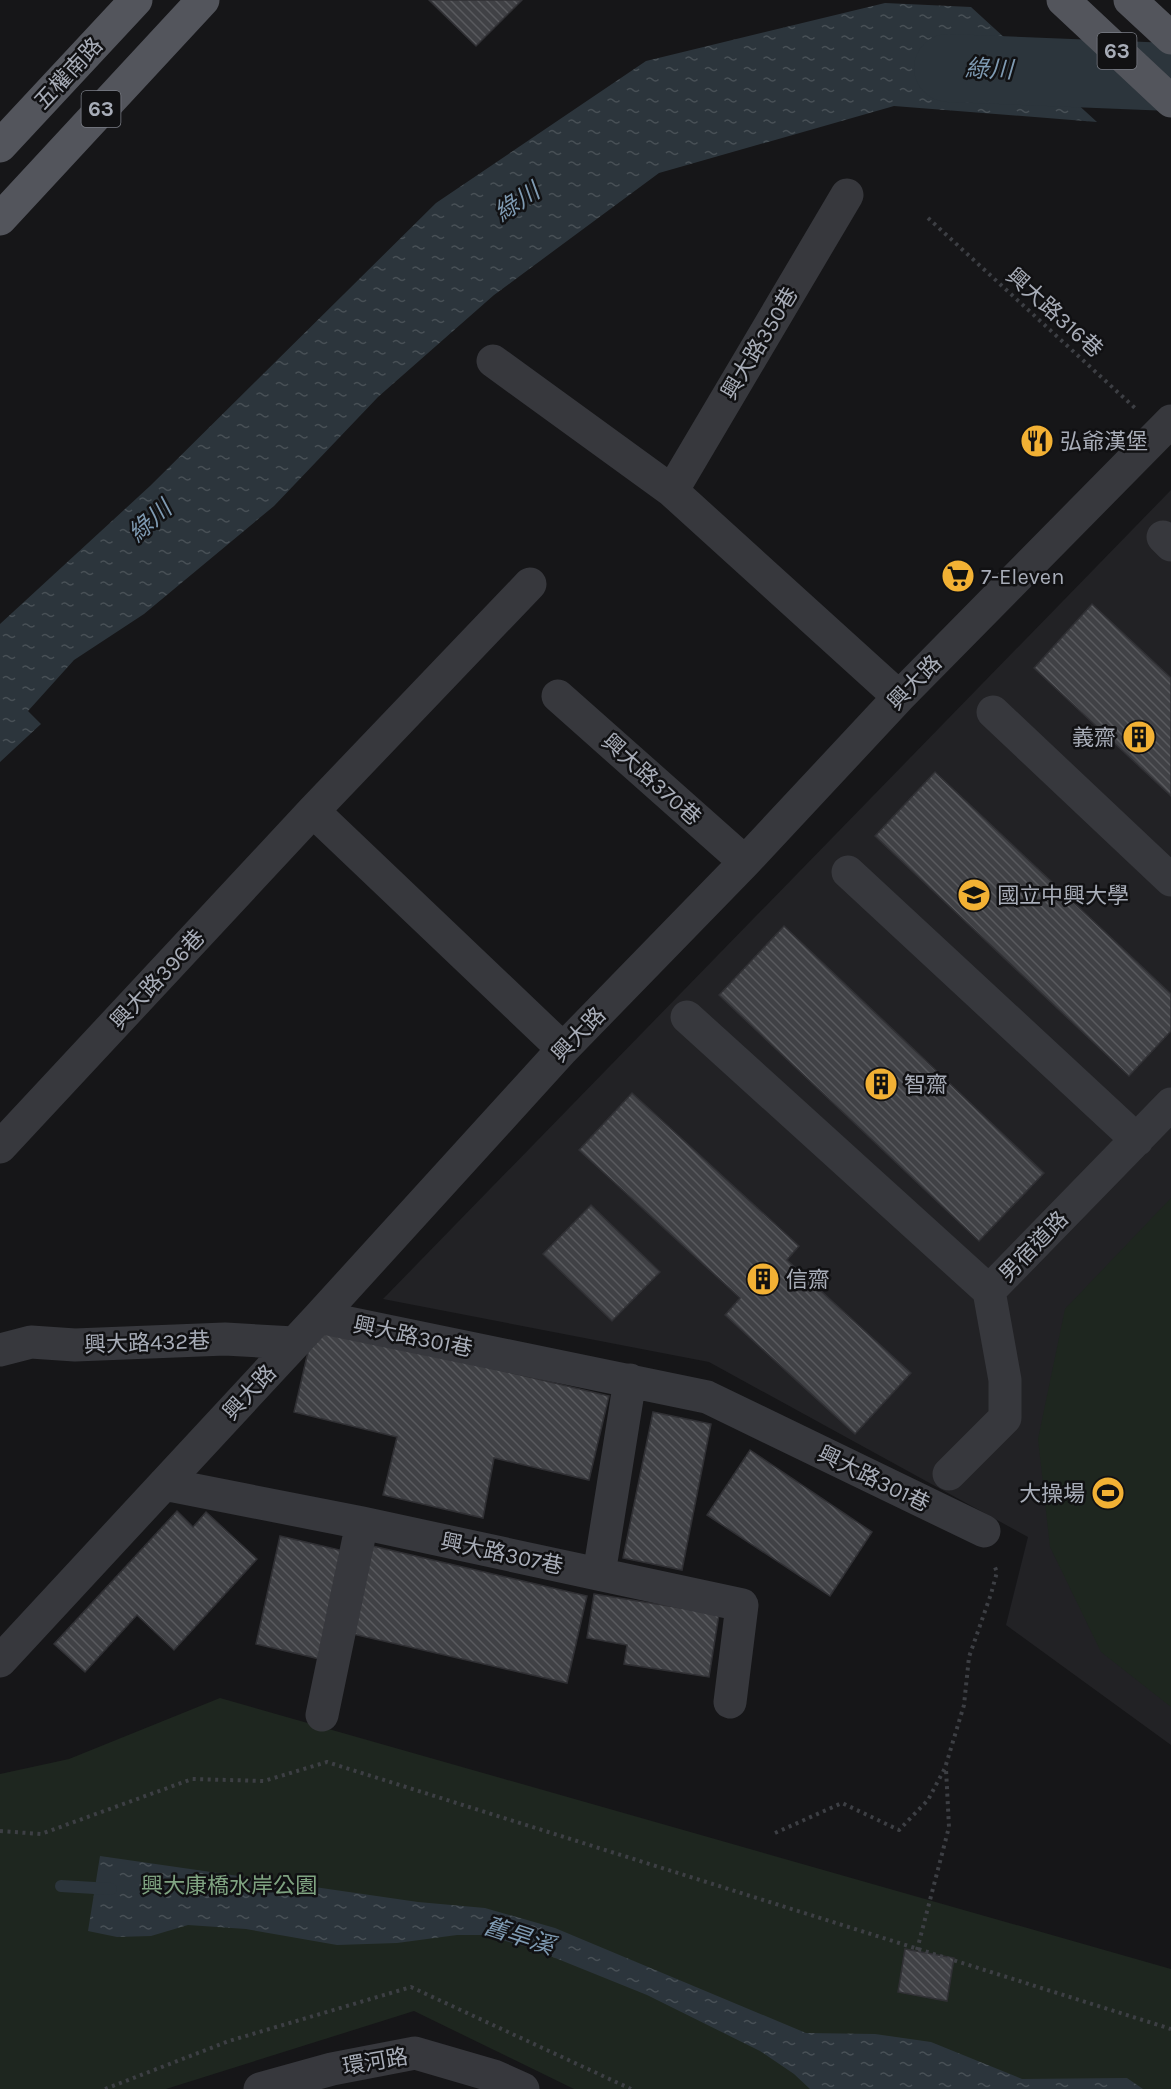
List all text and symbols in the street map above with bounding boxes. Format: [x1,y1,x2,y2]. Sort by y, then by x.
street label: 五權南路 [29,33,108,115]
road number: 63 [1098,33,1136,69]
water label: 綠川 [965,54,1016,84]
road number: 63 [82,91,120,127]
water label: 綠川 [489,175,547,227]
street label: 興大路316巷 [1001,263,1108,363]
street label: 興大路350巷 [716,283,804,404]
restaurant icon: 弘爺漢堡 [1019,423,1055,459]
place label: 弘爺漢堡 [1060,429,1148,455]
water label: 綠川 [123,493,179,547]
supermarket icon: 7-Eleven [940,558,976,594]
place label: 7-Eleven [981,564,1064,590]
street label: 興大路 [882,650,947,715]
building icon: 義齋 [1121,719,1157,755]
place label: 義齋 [1072,725,1116,751]
street label: 興大路370巷 [596,728,706,831]
school or university icon: 國立中興大學 [956,877,992,913]
place label: 國立中興大學 [997,883,1129,909]
street label: 興大路396巷 [105,925,210,1035]
street label: 興大路 [546,1002,611,1067]
building icon: 智齋 [863,1066,899,1102]
place label: 智齋 [904,1072,948,1098]
street label: 男宿道路 [994,1206,1074,1287]
building icon: 信齋 [745,1261,781,1297]
place label: 信齋 [786,1267,830,1293]
street label: 興大路301巷 [351,1312,475,1362]
street label: 興大路432巷 [84,1328,210,1358]
street label: 興大路 [218,1360,282,1426]
street label: 興大路301巷 [813,1441,934,1517]
sports icon: 大操場 [1090,1475,1126,1511]
place label: 大操場 [1019,1481,1085,1507]
street label: 興大路307巷 [438,1528,565,1580]
park label: 興大康橋水岸公園 [141,1873,317,1899]
water label: 舊旱溪 [480,1912,560,1961]
street label: 環河路 [340,2043,410,2081]

